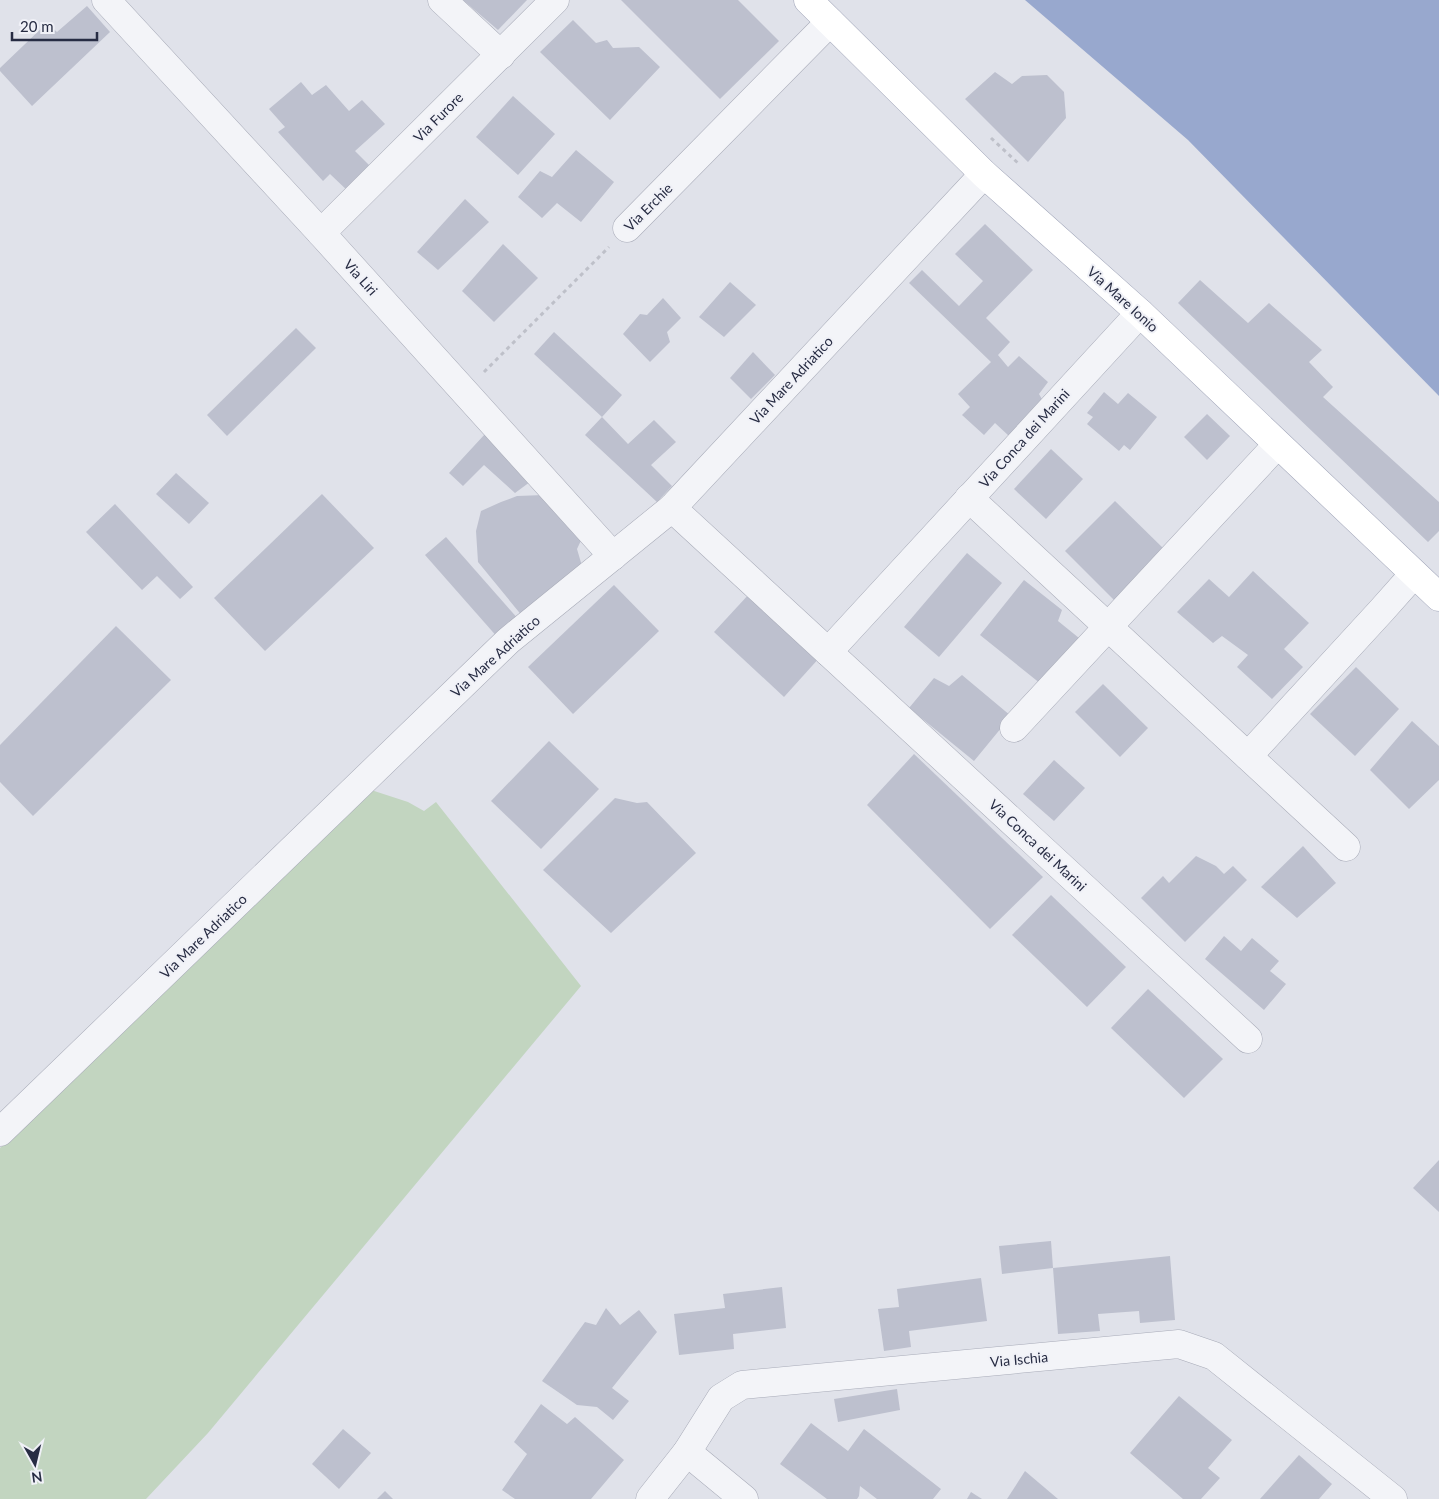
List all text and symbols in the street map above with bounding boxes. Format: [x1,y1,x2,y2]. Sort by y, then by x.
scale bar [12,10,98,42]
text: 20 m [20,17,54,35]
street label: Via Furore [410,89,466,145]
street label: Via Erchie [620,179,676,235]
street label: Via Liri [341,256,381,298]
street label: Via Mare Ionio [1084,263,1162,335]
street label: Via Mare Adriatico [746,332,836,428]
street label: Via Conca dei Marini [975,385,1073,491]
street label: Via Mare Adriatico [447,611,543,700]
street label: Via Conca dei Marini [986,795,1090,895]
street label: Via Mare Adriatico [156,890,250,982]
street label: Via Ischia [989,1348,1049,1370]
north arrow [10,1439,60,1489]
text: N [30,1468,43,1487]

